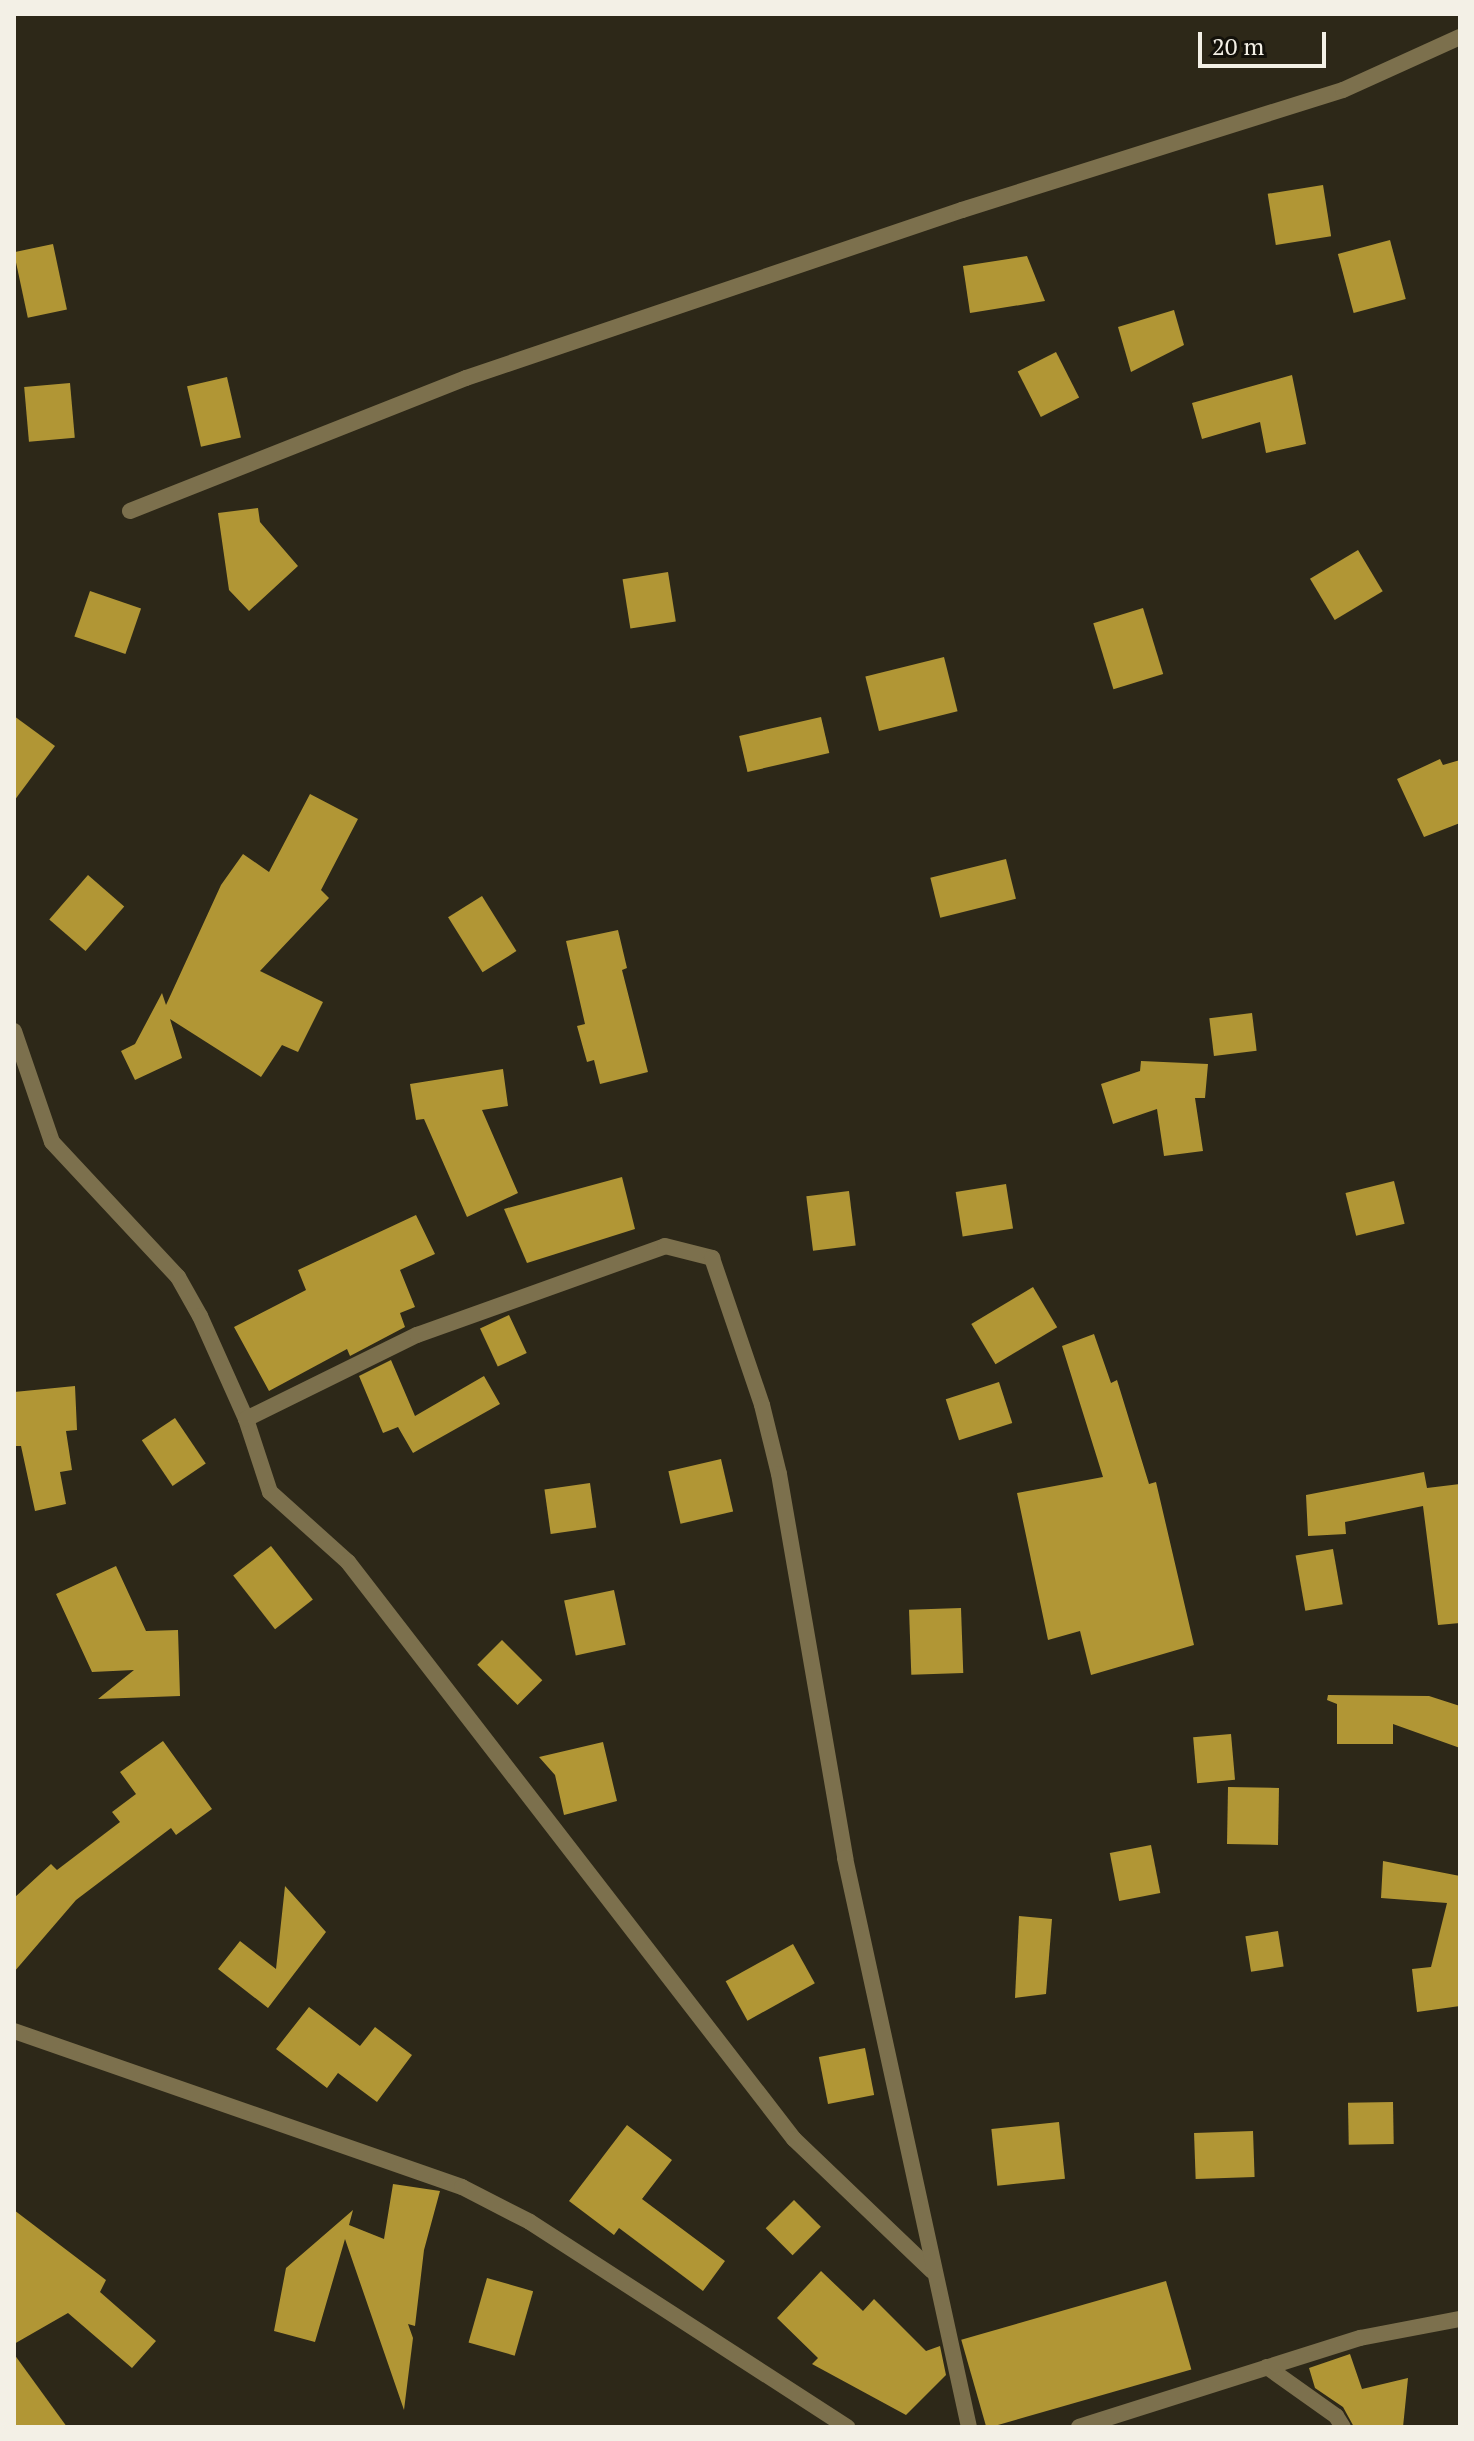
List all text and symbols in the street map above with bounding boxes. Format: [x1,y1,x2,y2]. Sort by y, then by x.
scale bar [1202,16,1330,66]
text: 20 m [1212,30,1264,62]

